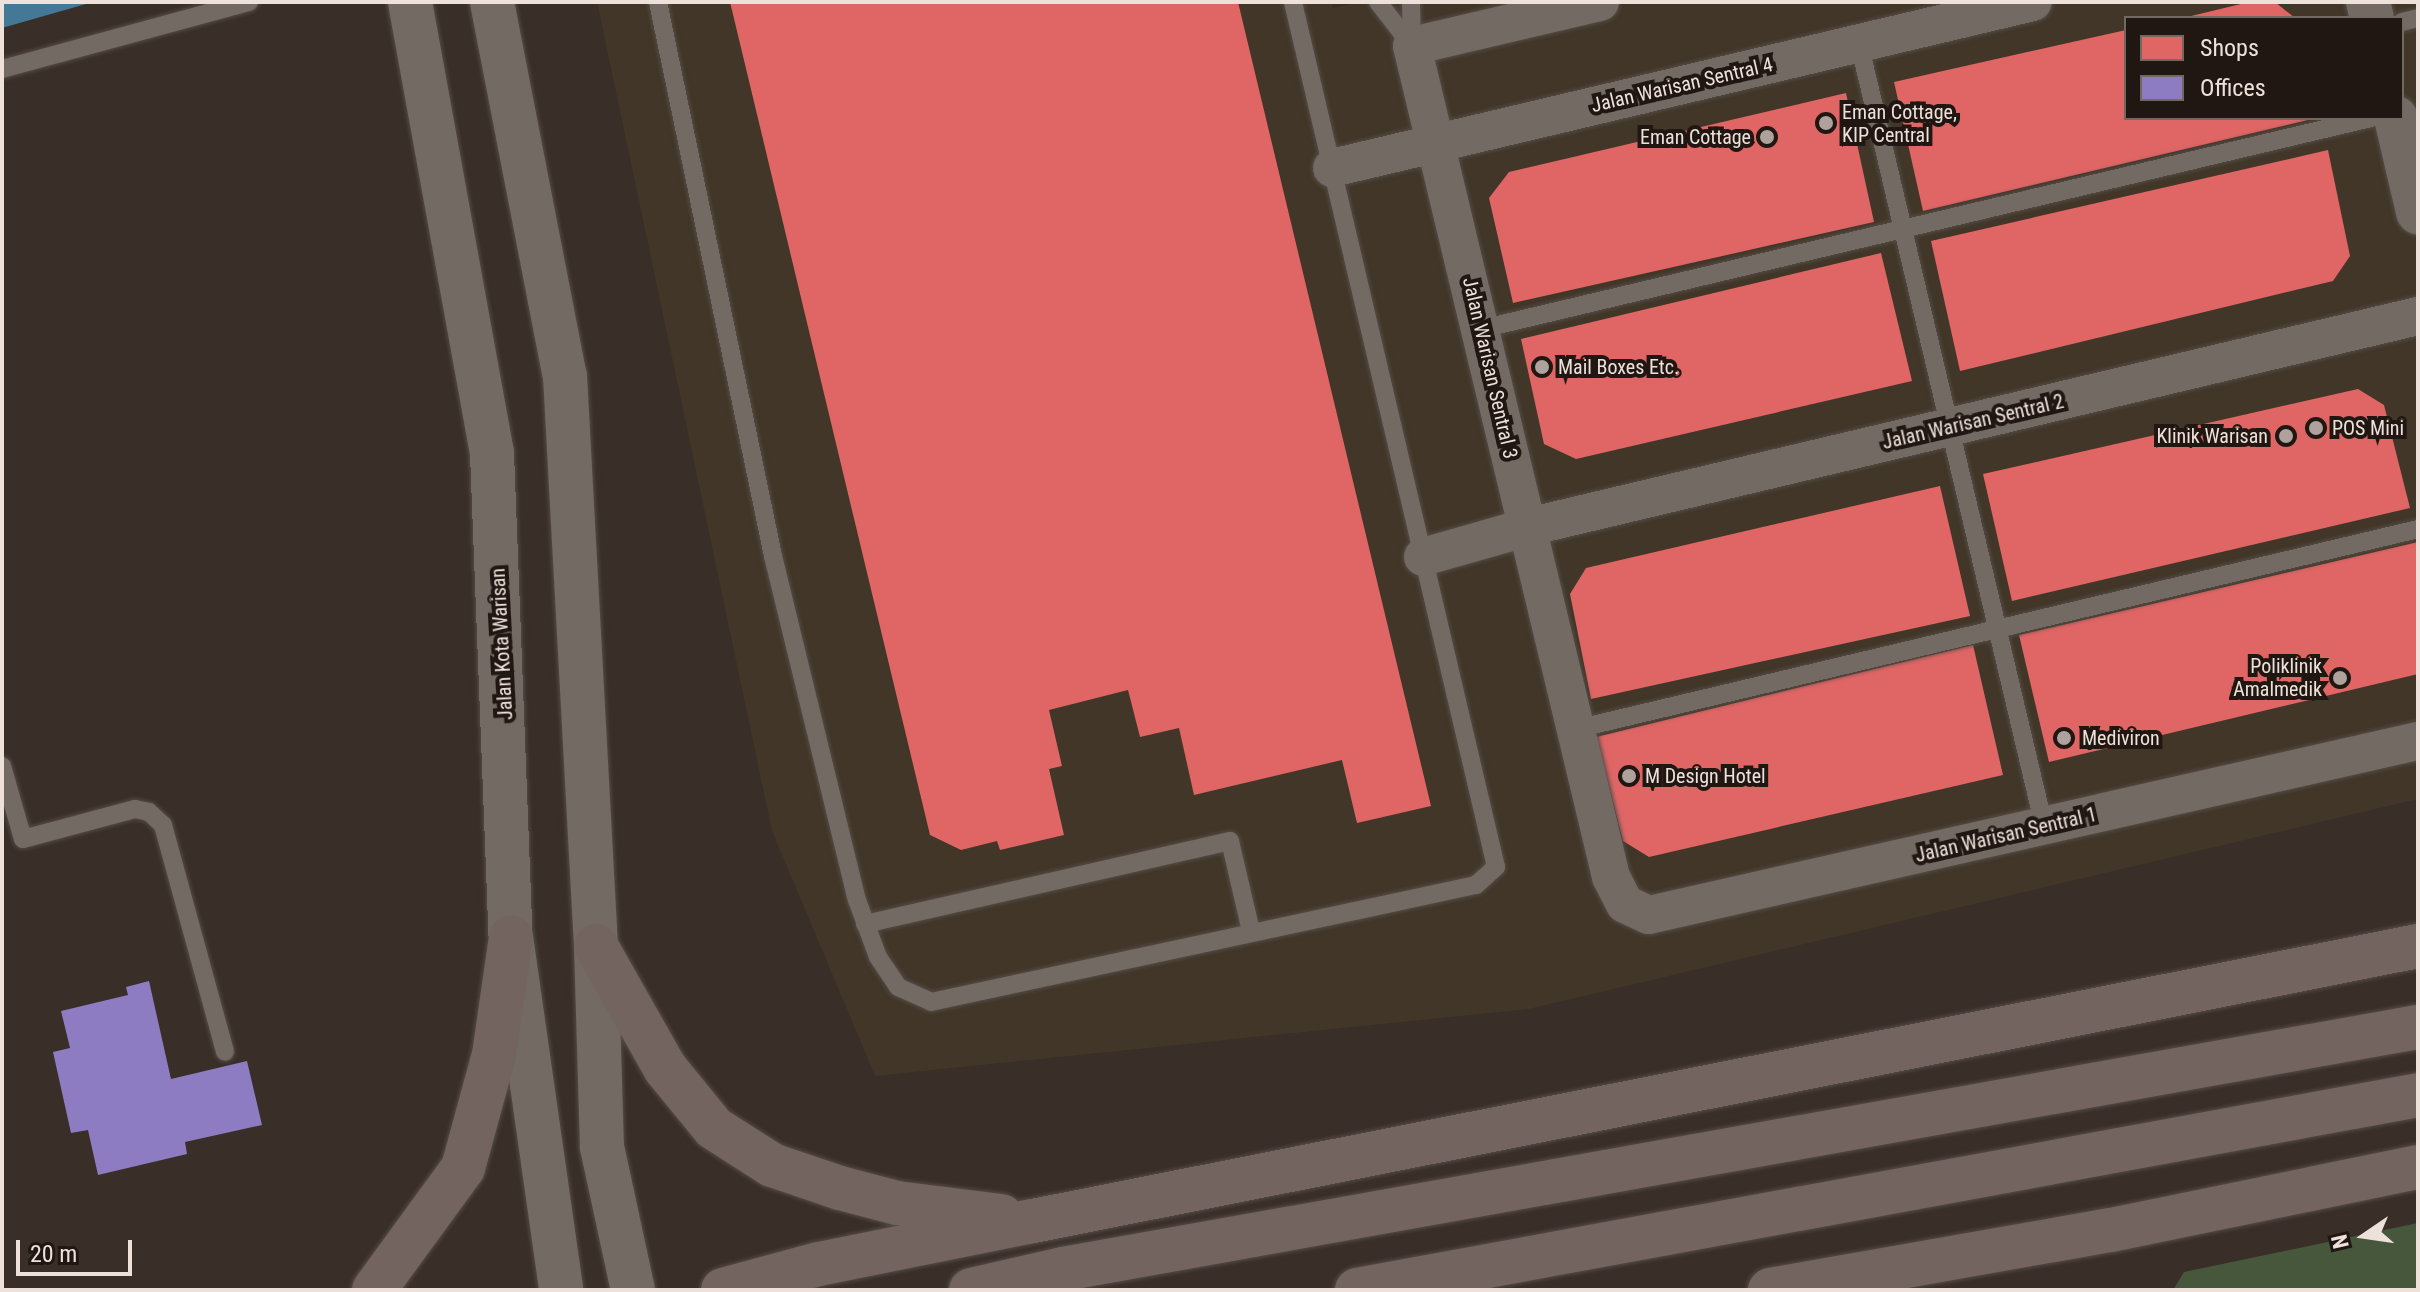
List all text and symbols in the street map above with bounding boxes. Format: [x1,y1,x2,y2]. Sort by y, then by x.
legend [2124,16,2404,120]
text: Shops [2200,34,2259,62]
street label: Jalan Warisan Sentral 4 [1589,52,1775,118]
text: Offices [2200,74,2266,102]
place label: Eman Cottage, KIP Central [1842,100,1957,147]
marker: Eman Cottage, KIP Central [1817,114,1835,132]
place label: Eman Cottage [1640,125,1751,149]
marker: Eman Cottage [1758,128,1776,146]
street label: Jalan Warisan Sentral 3 [1457,275,1523,461]
place label: Mail Boxes Etc. [1558,355,1679,379]
marker: Mail Boxes Etc. [1533,358,1551,376]
street label: Jalan Warisan Sentral 2 [1880,389,2066,455]
place label: POS Mini [2332,416,2404,440]
marker: POS Mini [2307,419,2325,437]
place label: Klinik Warisan [2156,424,2268,448]
marker: Klinik Warisan [2275,425,2297,447]
street label: Jalan Kota Warisan [486,567,518,721]
place label: Poliklinik Amalmedik [2233,654,2322,701]
marker: Poliklinik Amalmedik [2329,667,2351,689]
place label: Mediviron [2082,726,2160,750]
marker: Mediviron [2053,727,2075,749]
place label: M Design Hotel [1645,764,1766,788]
marker: M Design Hotel [1620,767,1638,785]
street label: Jalan Warisan Sentral 1 [1913,802,2099,868]
north arrow [2324,1196,2404,1276]
scale bar [20,1224,136,1274]
text: N [2326,1232,2354,1251]
text: 20 m [30,1240,77,1268]

